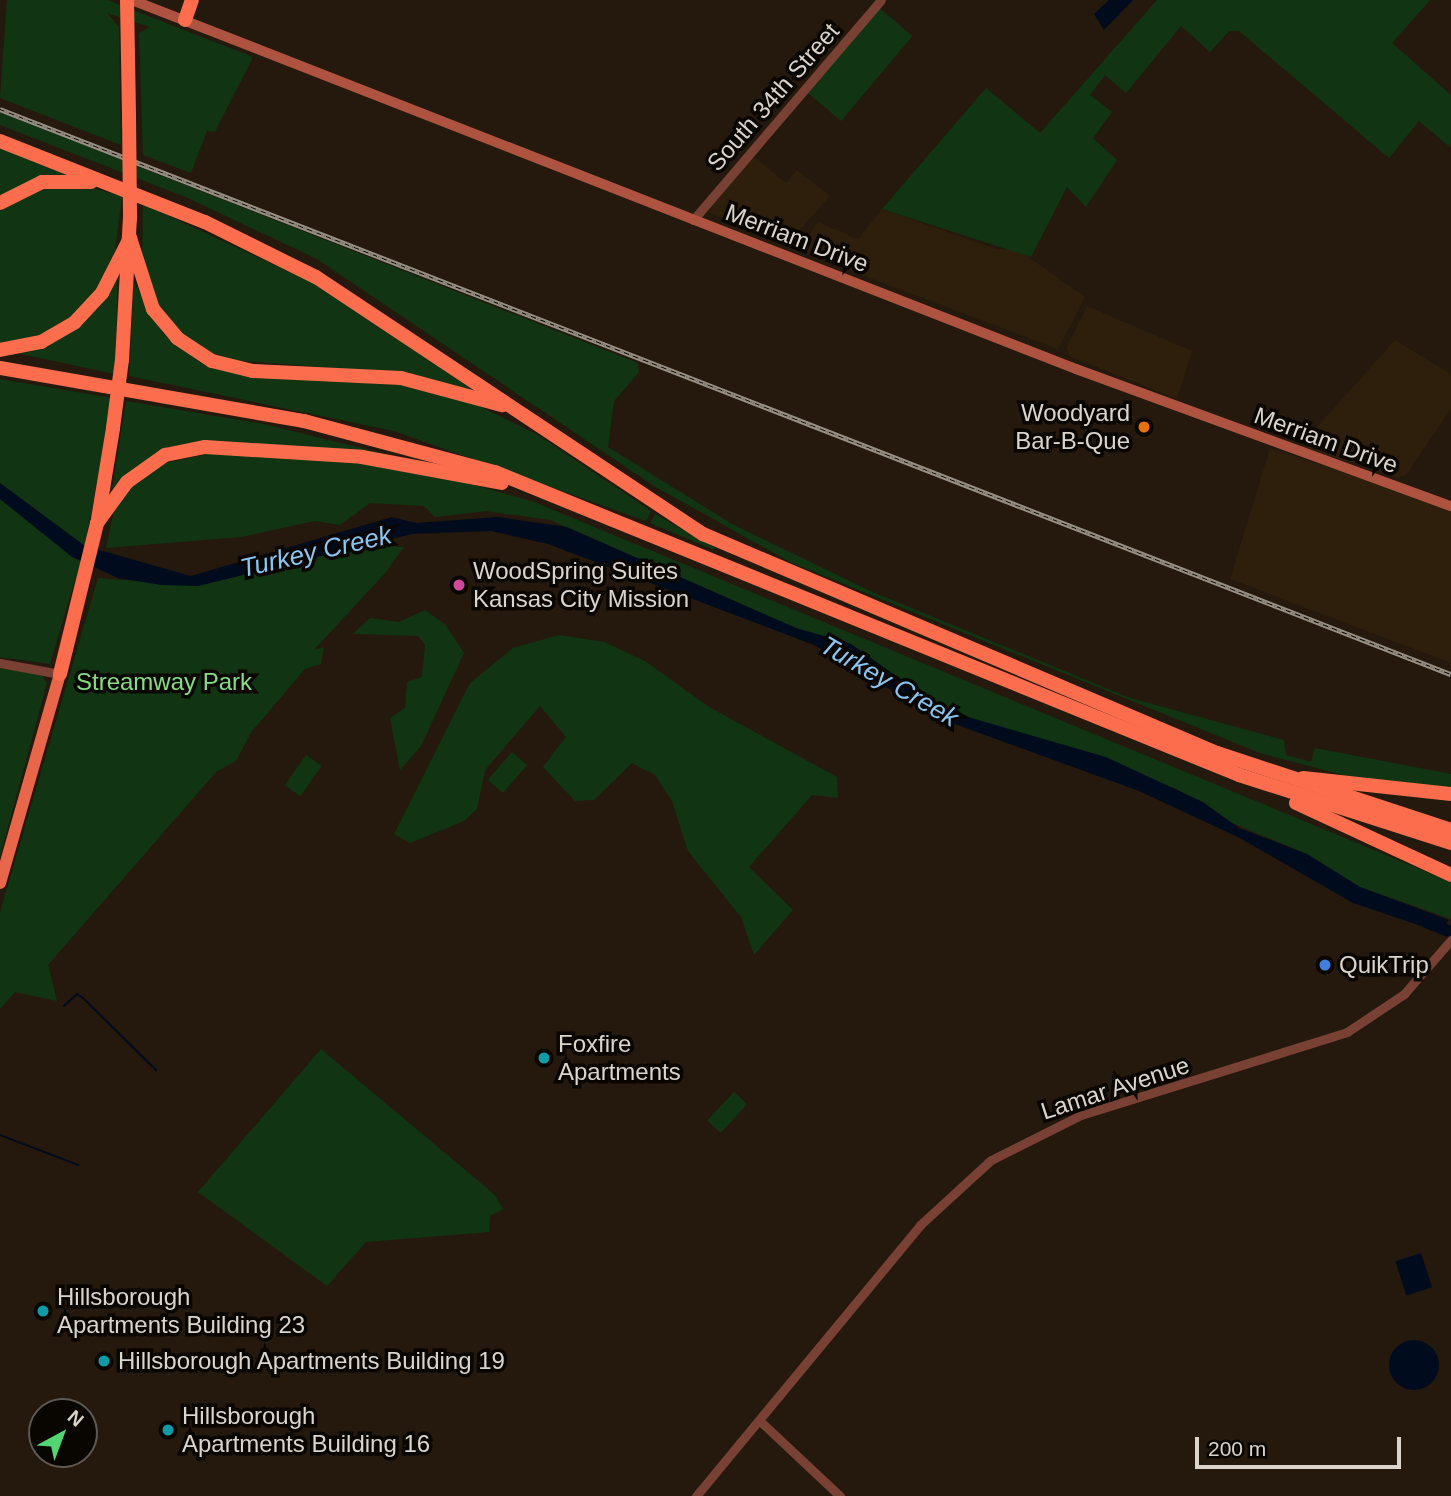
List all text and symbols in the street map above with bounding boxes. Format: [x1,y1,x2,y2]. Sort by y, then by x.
street label: South 34th Street [701,17,845,177]
street label: Merriam Drive [722,198,872,278]
place label: Woodyard Bar-B-Que [1015,399,1130,455]
street label: Merriam Drive [1250,401,1402,479]
marker: Woodyard Bar-B-Que [1136,419,1152,435]
water label: Turkey Creek [237,519,395,585]
place label: WoodSpring Suites Kansas City Mission [473,557,689,613]
marker: WoodSpring Suites Kansas City Mission [451,577,467,593]
water label: Turkey Creek [814,630,964,734]
park label: Streamway Park [76,668,252,696]
place label: QuikTrip [1339,951,1429,979]
marker: QuikTrip [1317,957,1333,973]
place label: Foxfire Apartments [558,1030,681,1086]
marker: Foxfire Apartments [536,1050,552,1066]
street label: Lamar Avenue [1037,1050,1193,1126]
place label: Hillsborough Apartments Building 23 [57,1283,305,1339]
marker: Hillsborough Apartments Building 23 [35,1303,51,1319]
place label: Hillsborough Apartments Building 19 [118,1347,506,1375]
marker: Hillsborough Apartments Building 19 [96,1353,112,1369]
north arrow [28,1398,98,1468]
place label: Hillsborough Apartments Building 16 [182,1402,430,1458]
text: N [64,1406,88,1431]
marker: Hillsborough Apartments Building 16 [160,1422,176,1438]
scale bar [1199,1422,1406,1466]
text: 200 m [1208,1437,1266,1460]

